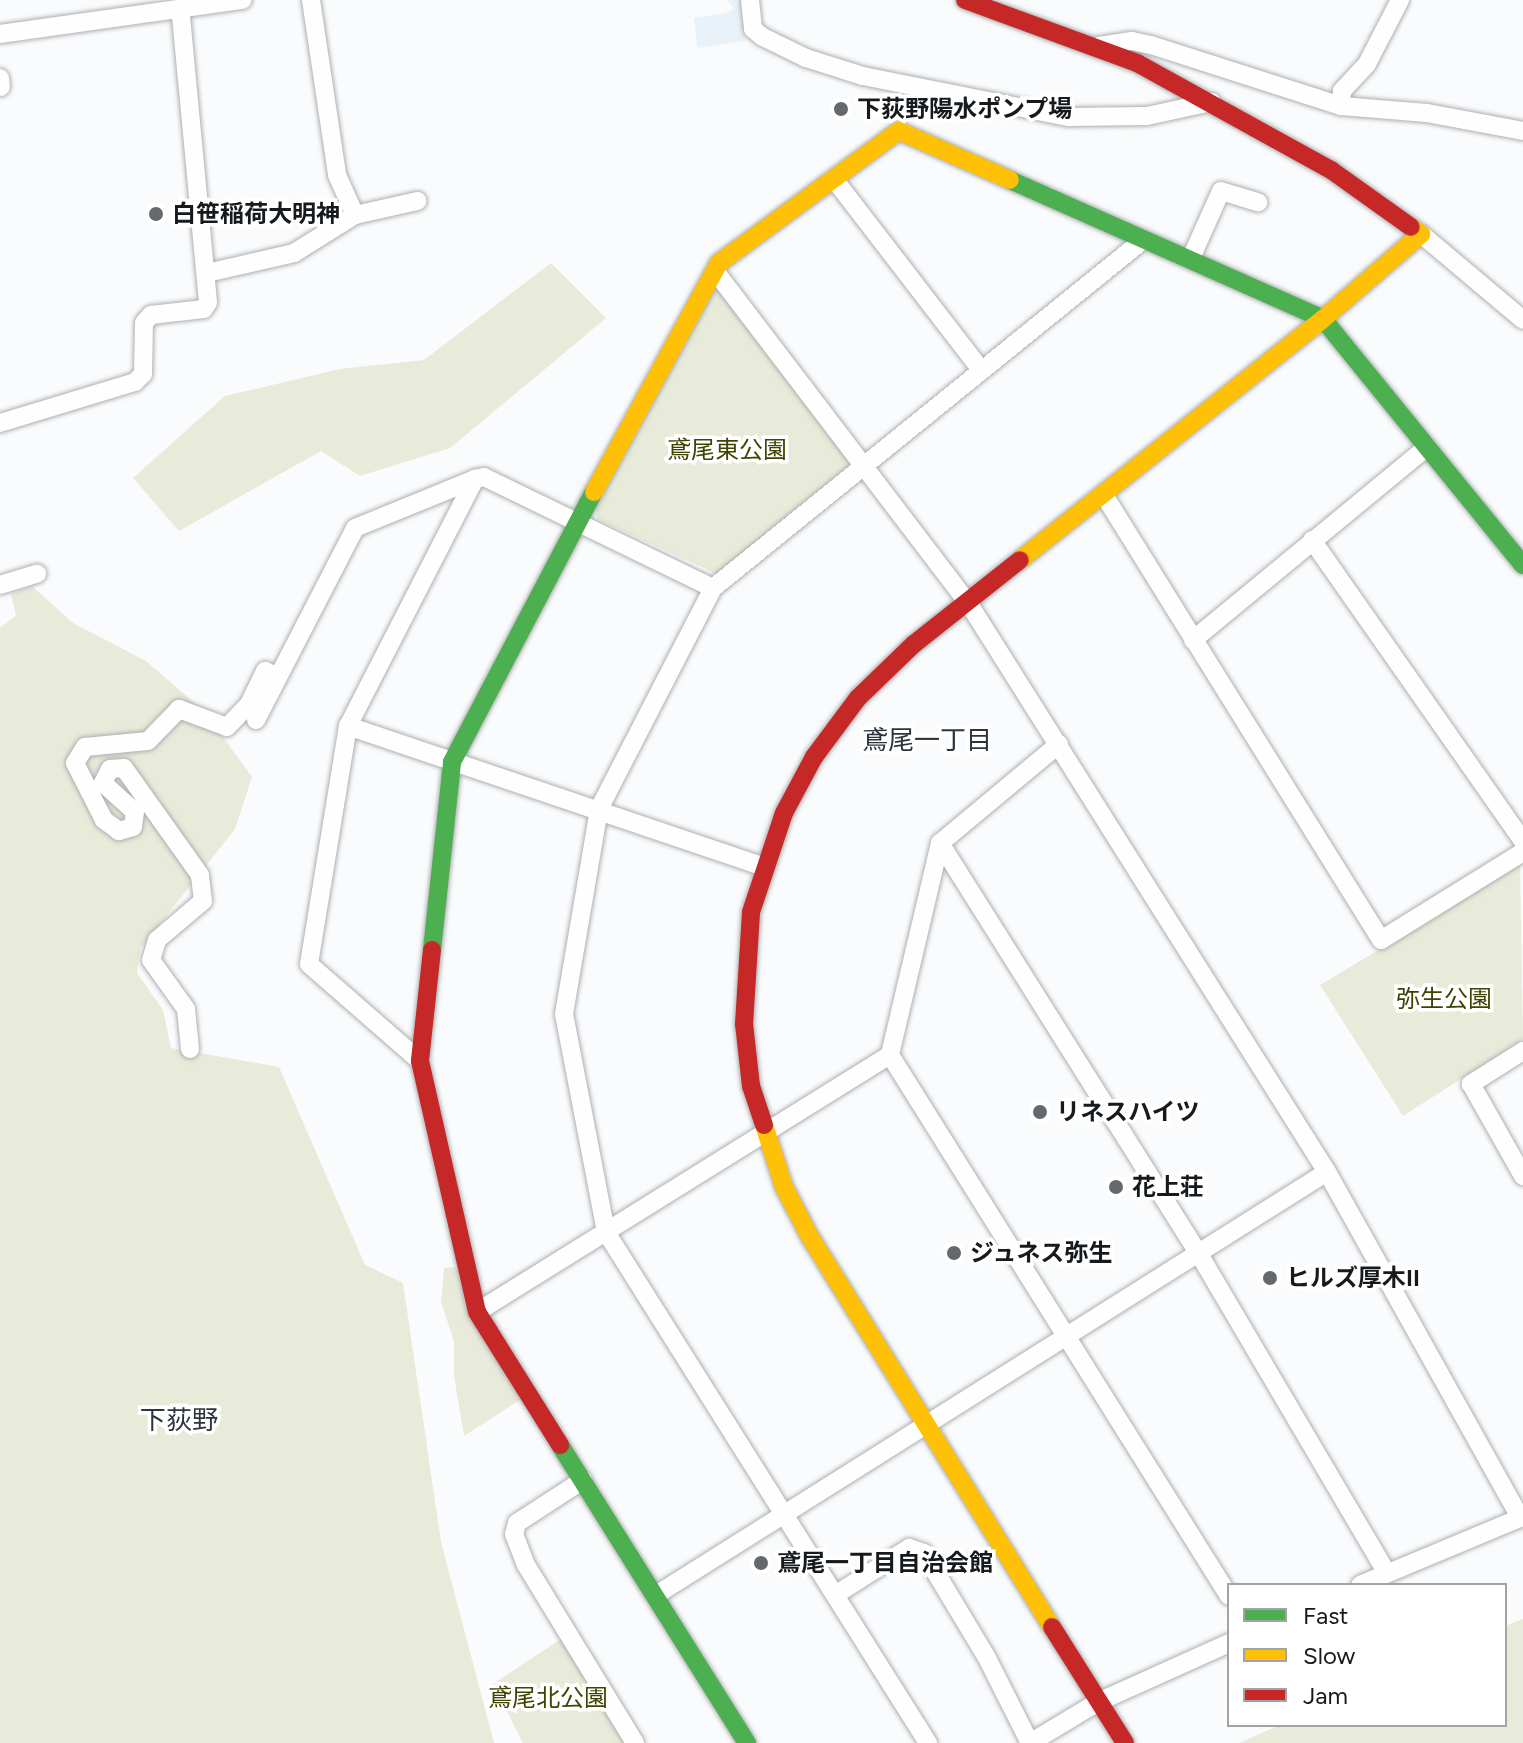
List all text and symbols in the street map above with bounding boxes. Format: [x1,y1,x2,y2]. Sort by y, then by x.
place label: 下荻野陽水ポンプ場 [857,95,1073,123]
marker: 下荻野陽水ポンプ場 [832,100,850,118]
place label: 白笹稲荷大明神 [172,200,340,228]
marker: 白笹稲荷大明神 [147,205,165,223]
park label: 鳶尾東公園 [667,436,787,464]
district label: 鳶尾一丁目 [862,725,992,757]
park label: 弥生公園 [1396,985,1492,1013]
place label: リネスハイツ [1056,1098,1200,1126]
marker: リネスハイツ [1031,1103,1049,1121]
place label: 花上荘 [1132,1173,1204,1201]
marker: 花上荘 [1107,1178,1125,1196]
place label: ジュネス弥生 [970,1239,1114,1267]
marker: ジュネス弥生 [945,1244,963,1262]
place label: ヒルズ厚木II [1286,1264,1420,1292]
marker: ヒルズ厚木II [1261,1269,1279,1287]
district label: 下荻野 [140,1405,218,1437]
place label: 鳶尾一丁目自治会館 [777,1549,993,1577]
marker: 鳶尾一丁目自治会館 [752,1554,770,1572]
legend [1227,1583,1507,1727]
text: Fast [1303,1601,1348,1630]
text: Slow [1303,1641,1355,1670]
text: Jam [1303,1681,1348,1710]
park label: 鳶尾北公園 [488,1684,608,1712]

